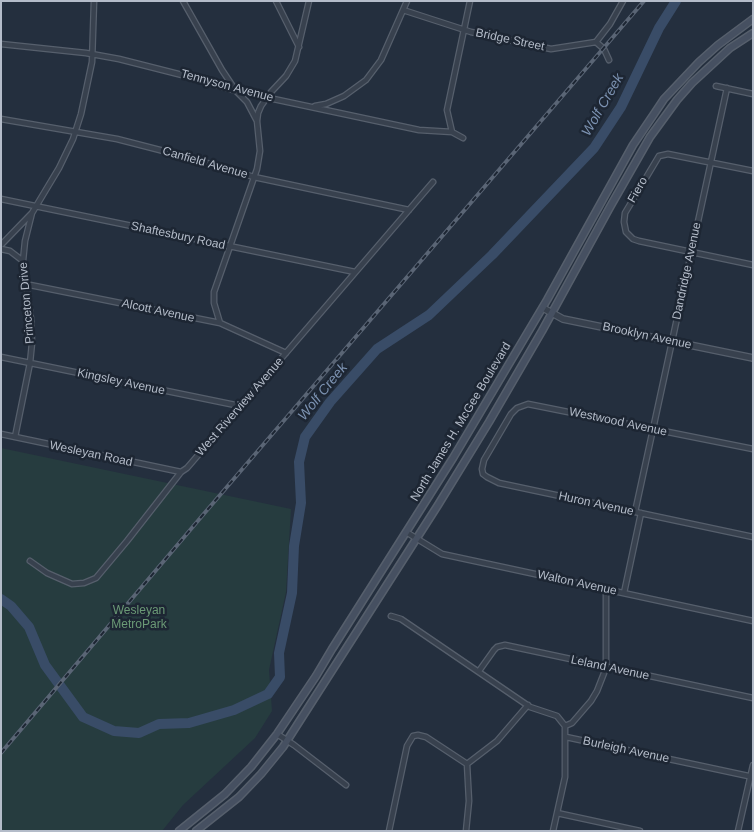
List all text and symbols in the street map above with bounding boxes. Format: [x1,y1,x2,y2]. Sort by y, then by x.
street label: Bridge Street [474,26,546,54]
street label: Tennyson Avenue [179,67,275,105]
water label: Wolf Creek [578,71,628,139]
street label: Canfield Avenue [161,144,249,182]
street label: Fiero [625,175,651,205]
street label: Shaftesbury Road [130,219,226,253]
street label: Dandridge Avenue [670,221,704,321]
street label: Princeton Drive [16,262,38,344]
street label: Alcott Avenue [120,296,196,326]
street label: Brooklyn Avenue [601,320,693,352]
street label: North James H. McGee Boulevard [408,340,514,504]
street label: West Riverview Avenue [193,355,287,459]
water label: Wolf Creek [295,360,351,424]
street label: Kingsley Avenue [76,366,166,398]
street label: Westwood Avenue [568,405,668,439]
street label: Wesleyan Road [48,438,134,470]
street label: Huron Avenue [557,489,635,519]
street label: Walton Avenue [536,568,618,598]
park label: Wesleyan MetroPark [111,604,167,632]
street label: Leland Avenue [569,653,651,683]
street label: Burleigh Avenue [582,734,670,766]

